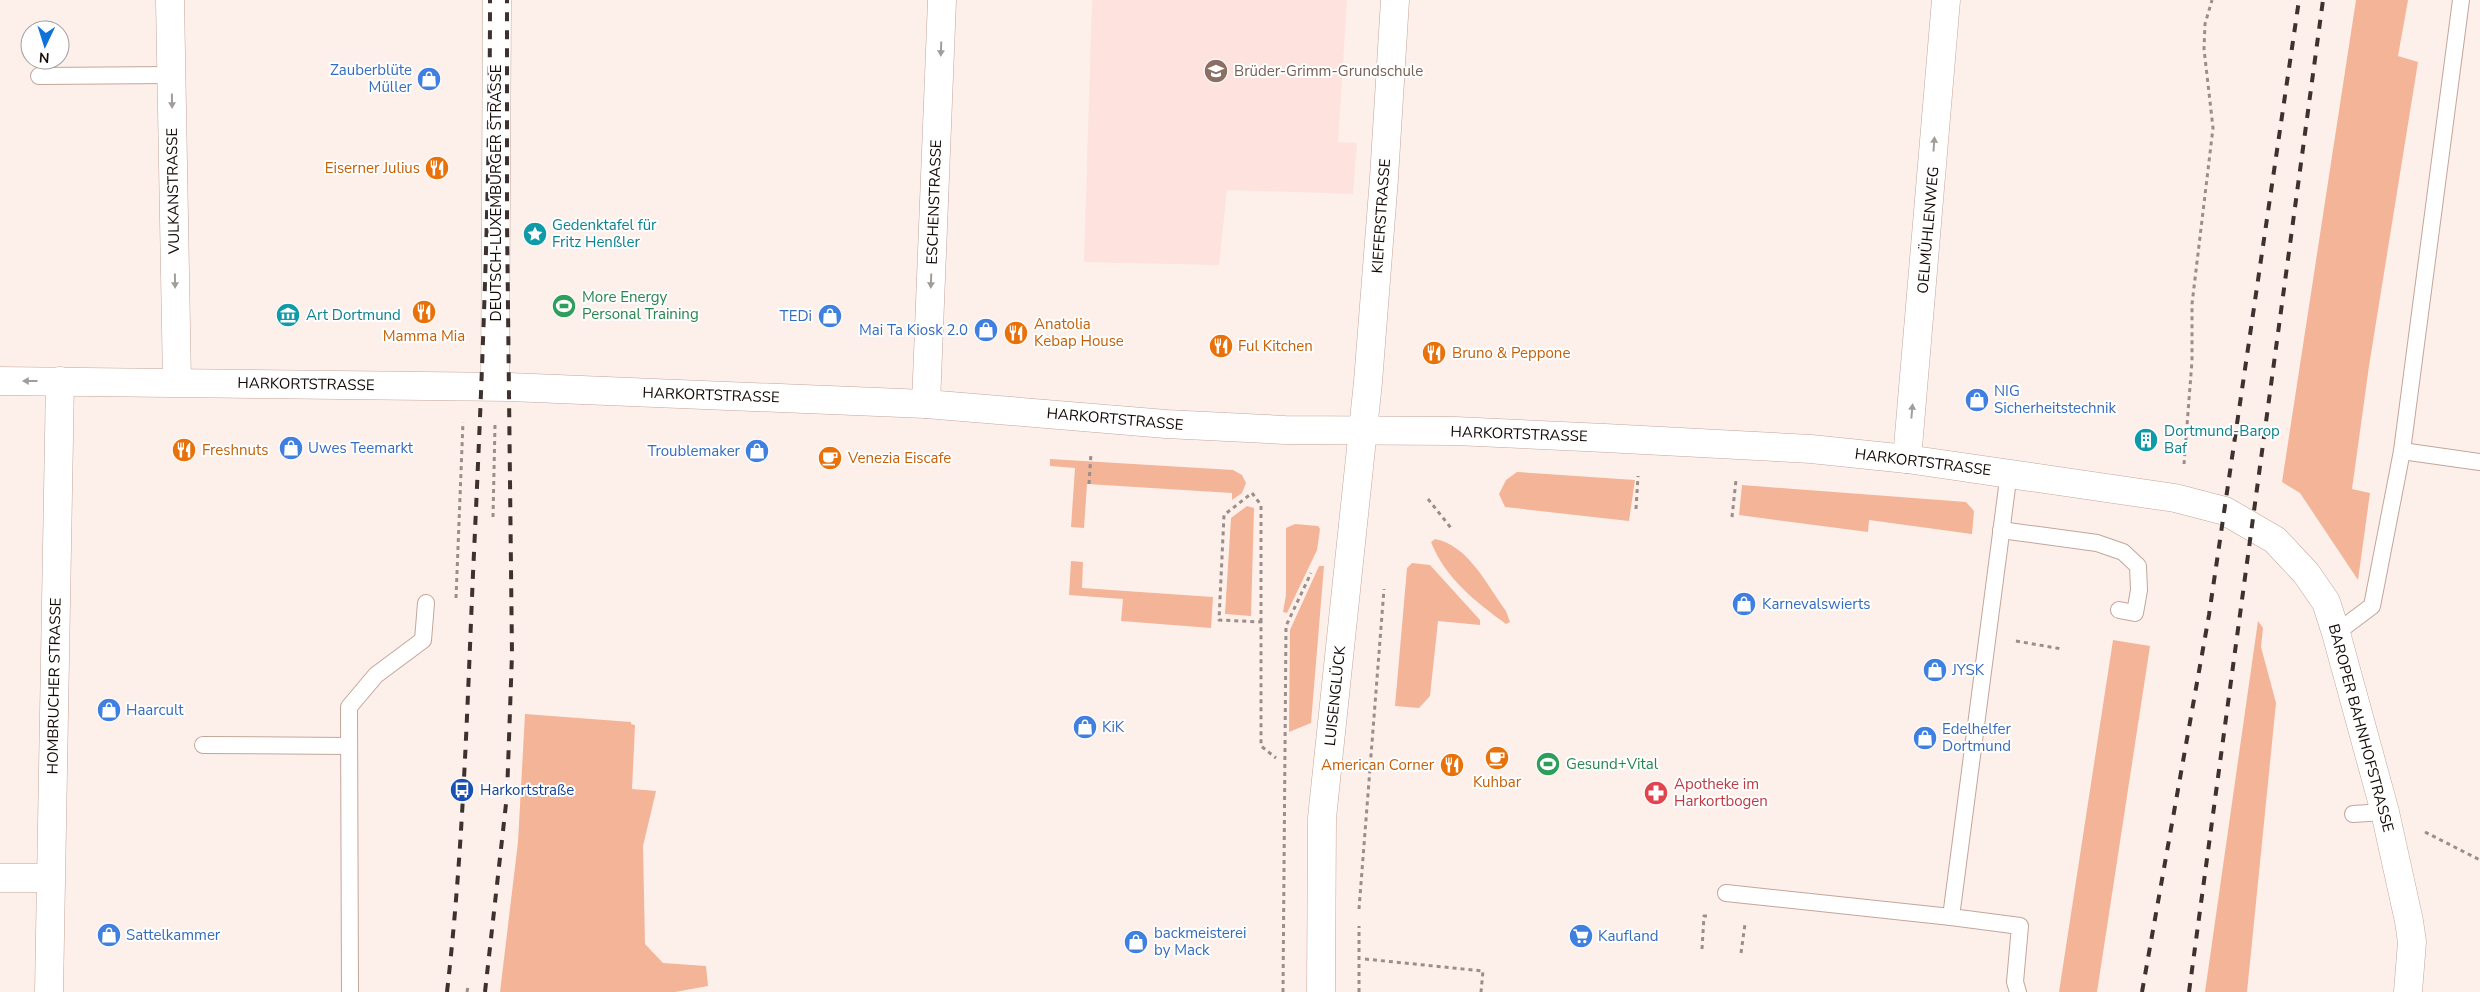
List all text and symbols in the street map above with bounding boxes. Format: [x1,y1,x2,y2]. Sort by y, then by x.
north arrow [20,20,70,70]
one-way arrow [936,41,944,57]
text: N [38,48,50,67]
school or university icon: Brüder-Grimm-Grundschule [1203,58,1229,84]
place label: Zauberblüte Müller [330,60,413,97]
place label: Brüder-Grimm-Grundschule [1234,61,1423,81]
street label: DEUTSCH-LUXEMBURGER STRASSE [486,65,506,321]
shop icon: Zauberblüte Müller [416,66,442,92]
one-way arrow [168,93,176,109]
street label: VULKANSTRASSE [162,128,184,255]
one-way arrow [1931,136,1939,152]
street label: ESCHENSTRASSE [922,139,946,265]
restaurant icon: Eiserner Julius [424,155,450,181]
place label: Eiserner Julius [325,158,420,178]
street label: KIEFERSTRASSE [1367,158,1395,274]
street label: OELMÜHLENWEG [1912,166,1944,294]
place label: Gedenktafel für Fritz Henßler [552,215,657,252]
place icon: Gedenktafel für Fritz Henßler [522,221,548,247]
one-way arrow [171,273,179,289]
one-way arrow [927,273,935,289]
place label: More Energy Personal Training [582,287,699,324]
sports icon: More Energy Personal Training [551,293,577,319]
restaurant icon: Mamma Mia [411,299,437,325]
museum icon: Art Dortmund [275,302,301,328]
shop icon: TEDi [817,303,843,329]
place label: Art Dortmund [306,305,401,325]
place label: TEDi [780,306,812,326]
place label: Anatolia Kebap House [1034,314,1124,351]
shop icon: Mai Ta Kiosk 2.0 [973,317,999,343]
place label: Mai Ta Kiosk 2.0 [859,320,968,340]
restaurant icon: Anatolia Kebap House [1003,320,1029,346]
place label: Mamma Mia [383,326,465,346]
restaurant icon: Ful Kitchen [1208,333,1234,359]
place label: Ful Kitchen [1238,336,1313,356]
restaurant icon: Bruno & Peppone [1421,340,1447,366]
place label: Bruno & Peppone [1452,343,1570,363]
street label: HARKORTSTRASSE [237,373,375,395]
one-way arrow [22,377,38,385]
place label: NIG Sicherheitstechnik [1994,381,2117,418]
street label: HARKORTSTRASSE [642,383,780,407]
shop icon: NIG Sicherheitstechnik [1964,387,1990,413]
street label: HARKORTSTRASSE [1046,403,1184,435]
one-way arrow [1908,403,1916,419]
place label: Dortmund-Barop Baf [2164,421,2280,458]
street label: HARKORTSTRASSE [1450,422,1588,446]
building icon: Dortmund-Barop Baf [2133,427,2159,453]
shop icon: Uwes Teemarkt [278,435,304,461]
restaurant icon: Freshnuts [171,437,197,463]
place label: Uwes Teemarkt [308,438,414,458]
shop icon: Troublemaker [744,438,770,464]
place label: Freshnuts [202,440,268,460]
place label: Troublemaker [648,441,741,461]
street label: HARKORTSTRASSE [1854,444,1992,480]
cafe icon: Venezia Eiscafe [817,445,843,471]
place label: Venezia Eiscafe [847,448,951,468]
shop icon: Karnevalswierts [1731,591,1757,617]
place label: Karnevalswierts [1762,594,1870,614]
street label: HOMBRUCHER STRASSE [42,597,66,775]
street label: BAROPER BAHNHOFSTRASSE [2324,622,2398,834]
street label: LUISENGLÜCK [1320,644,1350,747]
shop icon: JYSK [1922,657,1948,683]
place label: JYSK [1951,660,1985,680]
shop icon: Haarcult [96,697,122,723]
place label: Haarcult [126,700,184,720]
shop icon: KiK [1072,714,1098,740]
place label: KiK [1102,717,1125,737]
place label: Edelhelfer Dortmund [1942,719,2011,756]
shop icon: Edelhelfer Dortmund [1912,725,1938,751]
cafe icon: Kuhbar [1484,745,1510,771]
sports icon: Gesund+Vital [1535,751,1561,777]
restaurant icon: American Corner [1439,752,1465,778]
place label: Gesund+Vital [1566,754,1659,774]
place label: American Corner [1321,755,1435,775]
place label: Kuhbar [1473,772,1522,792]
place label: Apotheke im Harkortbogen [1674,774,1768,811]
bus stop icon: Harkortstraße [449,777,475,803]
place label: Harkortstraße [480,780,574,800]
pharmacy icon: Apotheke im Harkortbogen [1643,780,1669,806]
shop icon: Sattelkammer [96,922,122,948]
place label: backmeisterei by Mack [1154,923,1246,960]
supermarket icon: Kaufland [1568,923,1594,949]
place label: Sattelkammer [126,925,221,945]
place label: Kaufland [1598,926,1658,946]
shop icon: backmeisterei by Mack [1123,929,1149,955]

